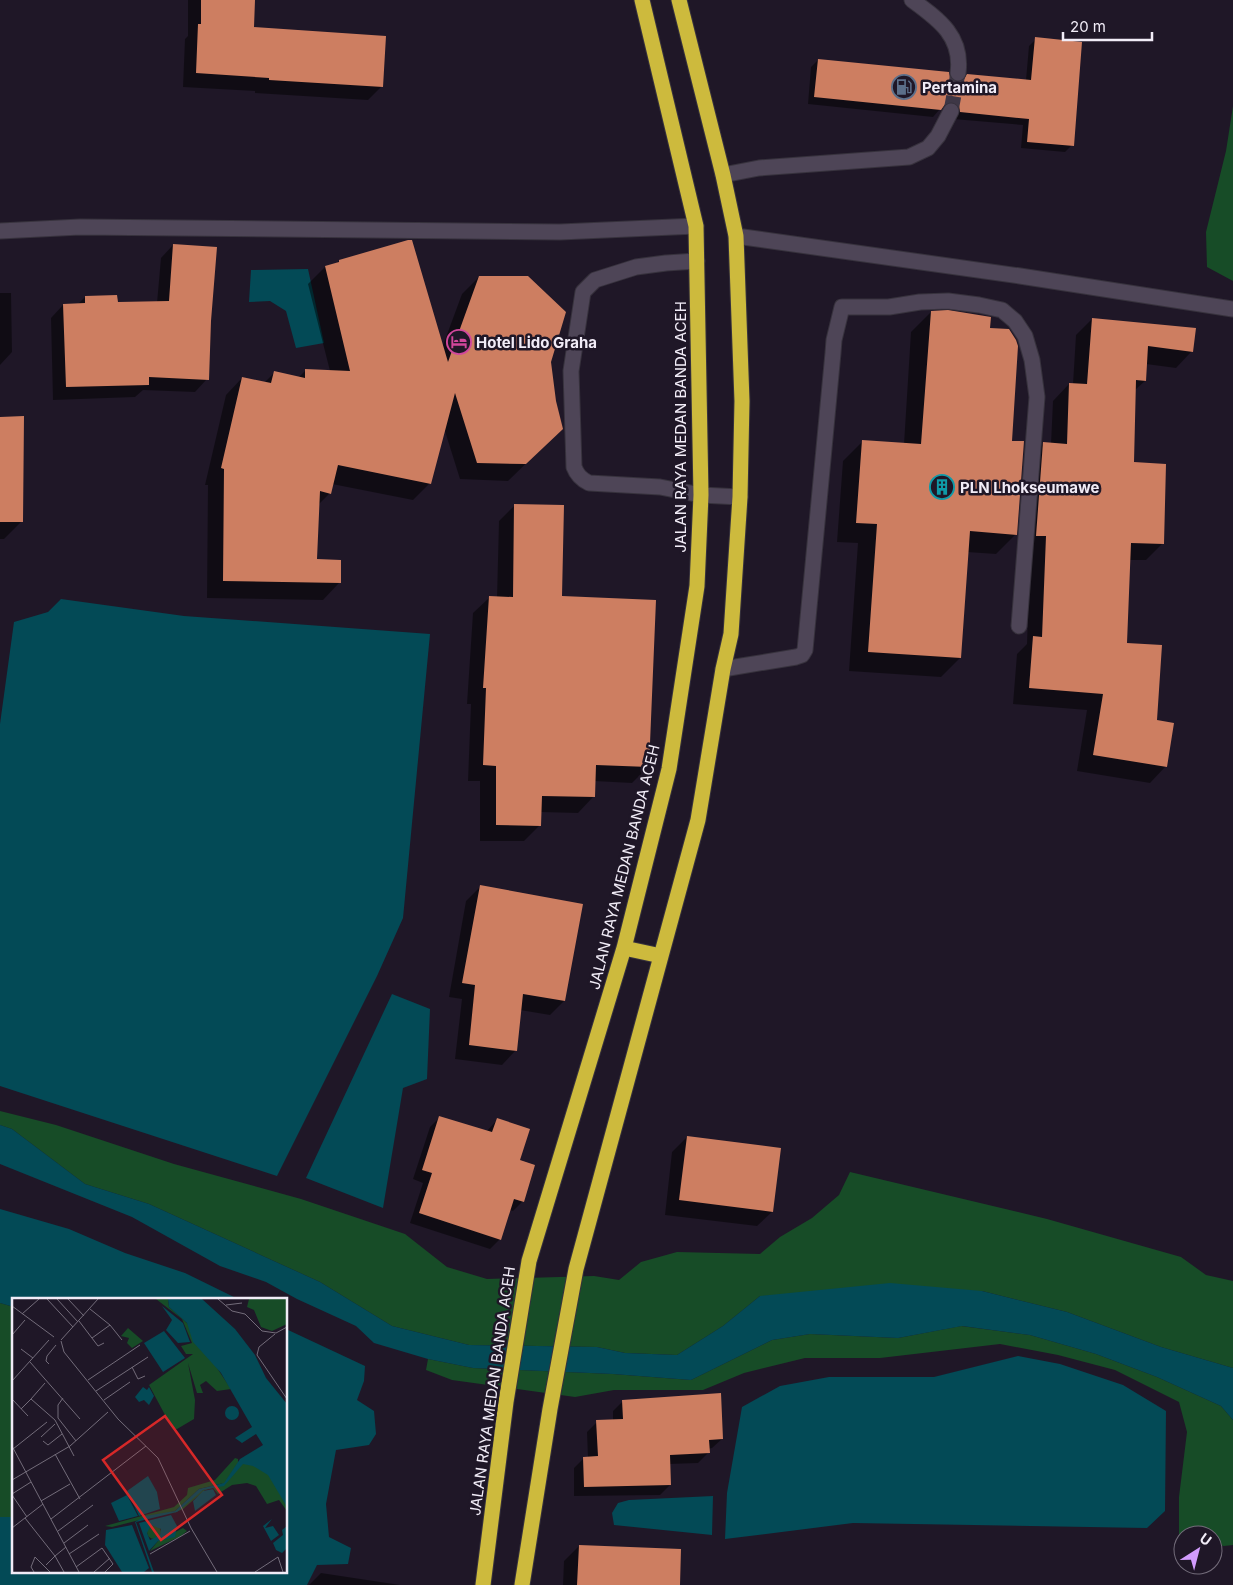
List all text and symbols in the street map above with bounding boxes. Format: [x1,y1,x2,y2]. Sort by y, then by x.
scale bar [1063,10,1152,42]
text: 20 m [1070,17,1106,36]
fuel station icon: Pertamina [891,74,917,100]
place label: Pertamina [922,78,997,97]
street label: JALAN RAYA MEDAN BANDA ACEH [671,301,690,553]
hotel icon: Hotel Lido Graha [446,329,472,355]
place label: Hotel Lido Graha [476,333,597,352]
building icon: PLN Lhokseumawe [929,474,955,500]
place label: PLN Lhokseumawe [960,478,1100,497]
street label: JALAN RAYA MEDAN BANDA ACEH [584,743,664,991]
street label: JALAN RAYA MEDAN BANDA ACEH [465,1265,519,1517]
inset map [12,1298,288,1572]
north arrow [1173,1525,1223,1575]
text: U [1197,1529,1215,1549]

